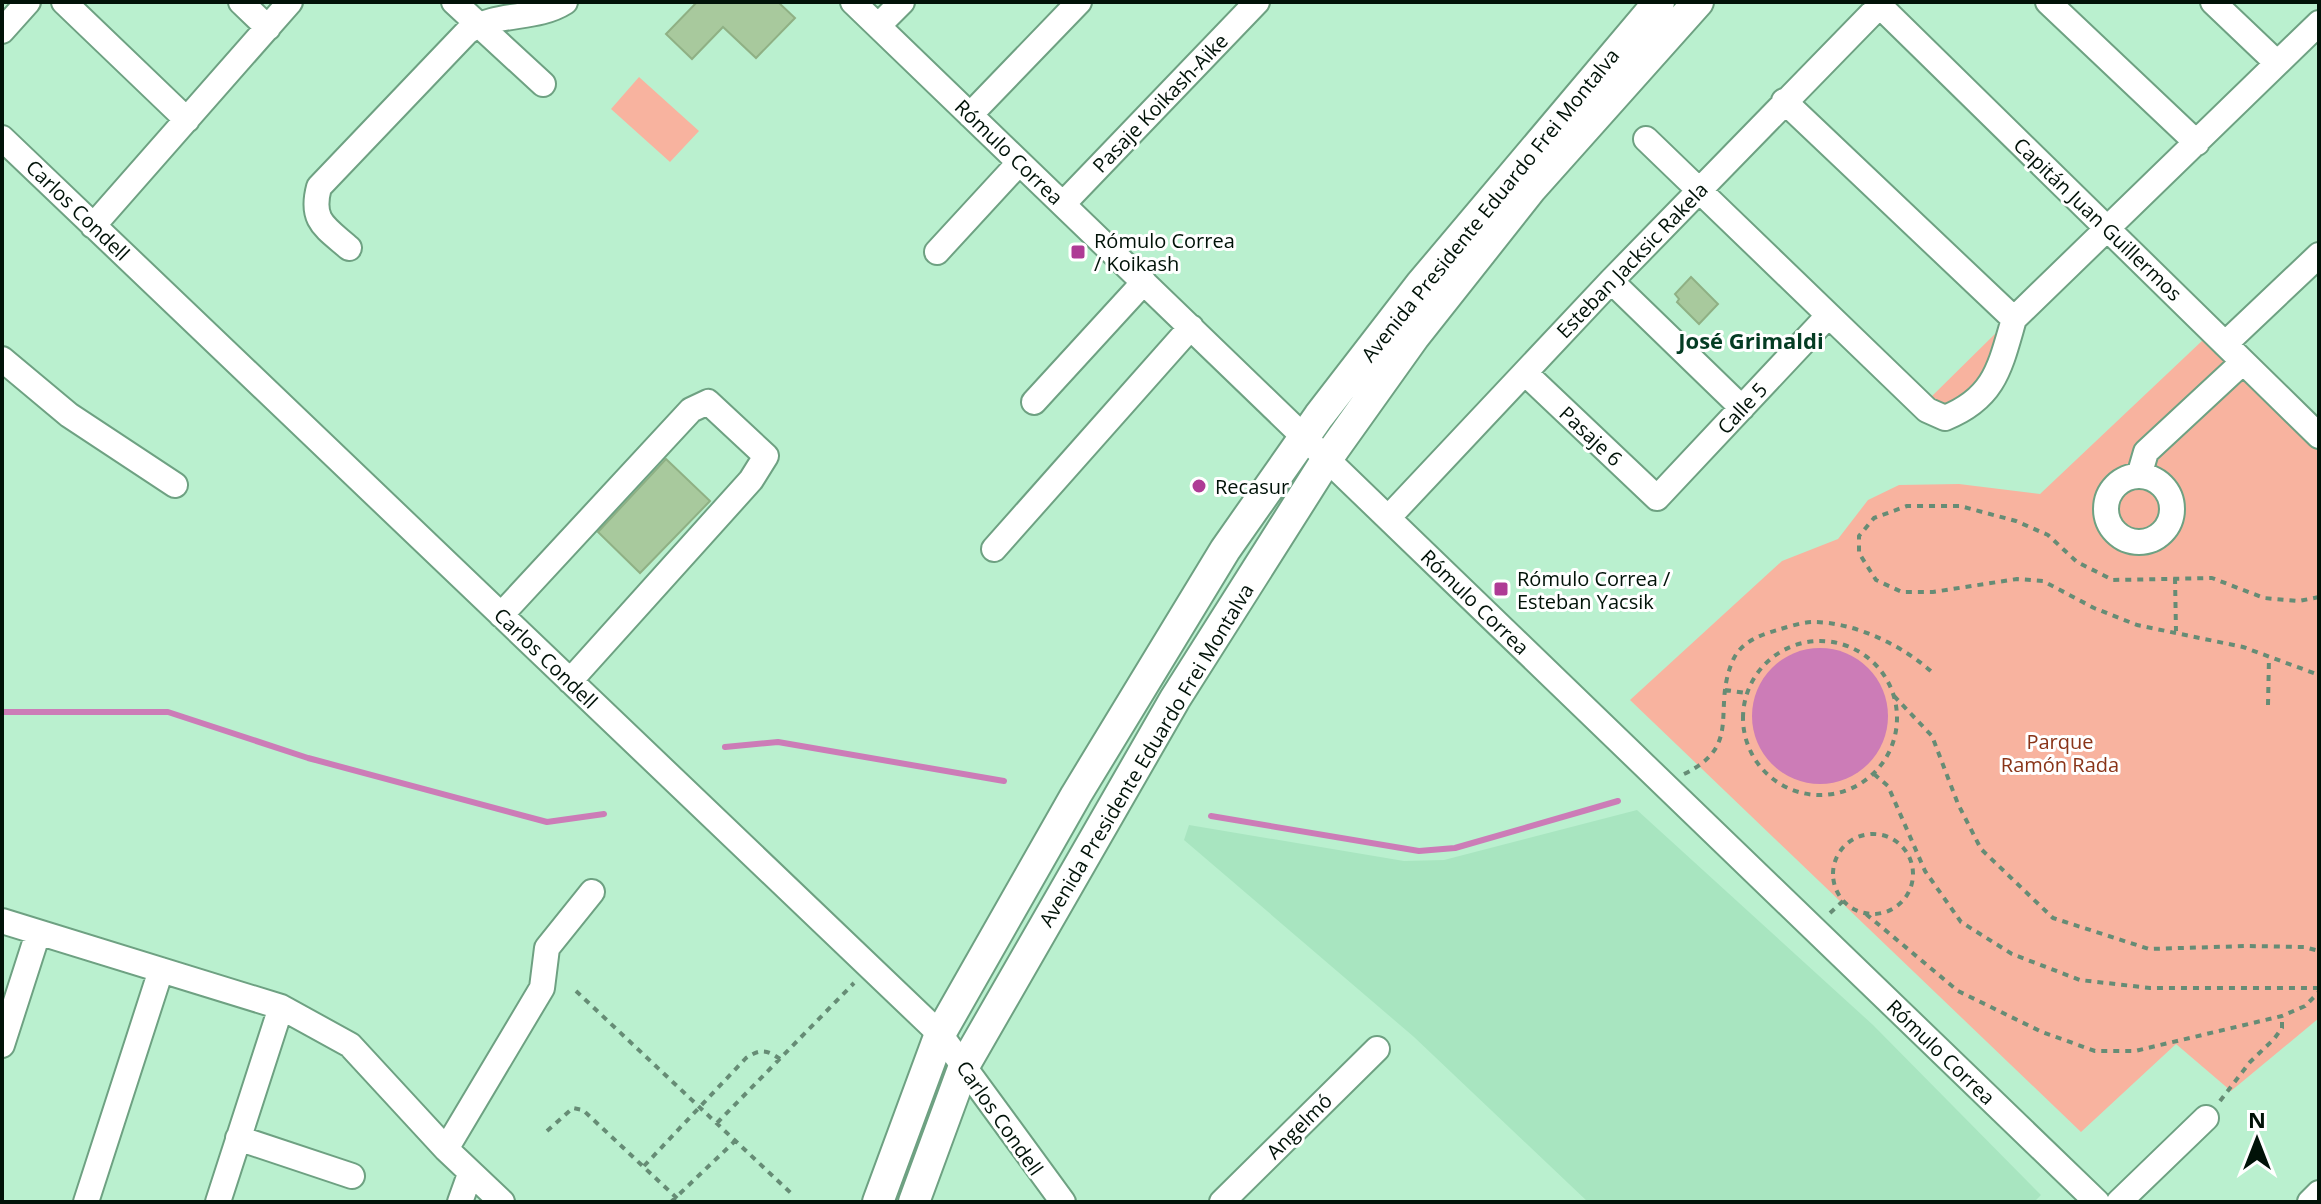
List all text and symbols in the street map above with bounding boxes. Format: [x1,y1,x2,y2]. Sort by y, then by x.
street label: Pasaje Koikash-Aike [1086,27,1234,179]
street label: Avenida Presidente Eduardo Frei Montalva [1355,43,1625,367]
street label: Rómulo Correa [949,93,1069,211]
street label: Capitán Juan Guillermos [2008,131,2188,307]
street label: Carlos Condell [20,154,136,266]
street label: Esteban Jacksic Rakela [1550,176,1714,344]
place label: Rómulo Correa / Koikash [1094,227,1235,277]
marker: Rómulo Correa / Koikash [1069,243,1087,261]
district label: José Grimaldi [1676,325,1824,355]
street label: Calle 5 [1711,376,1773,440]
street label: Pasaje 6 [1554,400,1628,472]
place label: Recasur [1215,473,1289,500]
marker: Recasur [1190,477,1208,495]
street label: Rómulo Correa [1415,543,1535,661]
place label: Rómulo Correa / Esteban Yacsik [1517,565,1671,615]
street label: Avenida Presidente Eduardo Frei Montalva [1032,578,1260,932]
marker: Rómulo Correa / Esteban Yacsik [1492,580,1510,598]
street label: Carlos Condell [488,602,604,714]
park label: Parque Ramón Rada [2001,728,2119,778]
street label: Rómulo Correa [1881,993,2001,1111]
street label: Carlos Condell [950,1055,1050,1181]
street label: Angelmó [1260,1087,1338,1165]
north arrow [2217,1100,2297,1180]
text: N [2248,1104,2266,1134]

